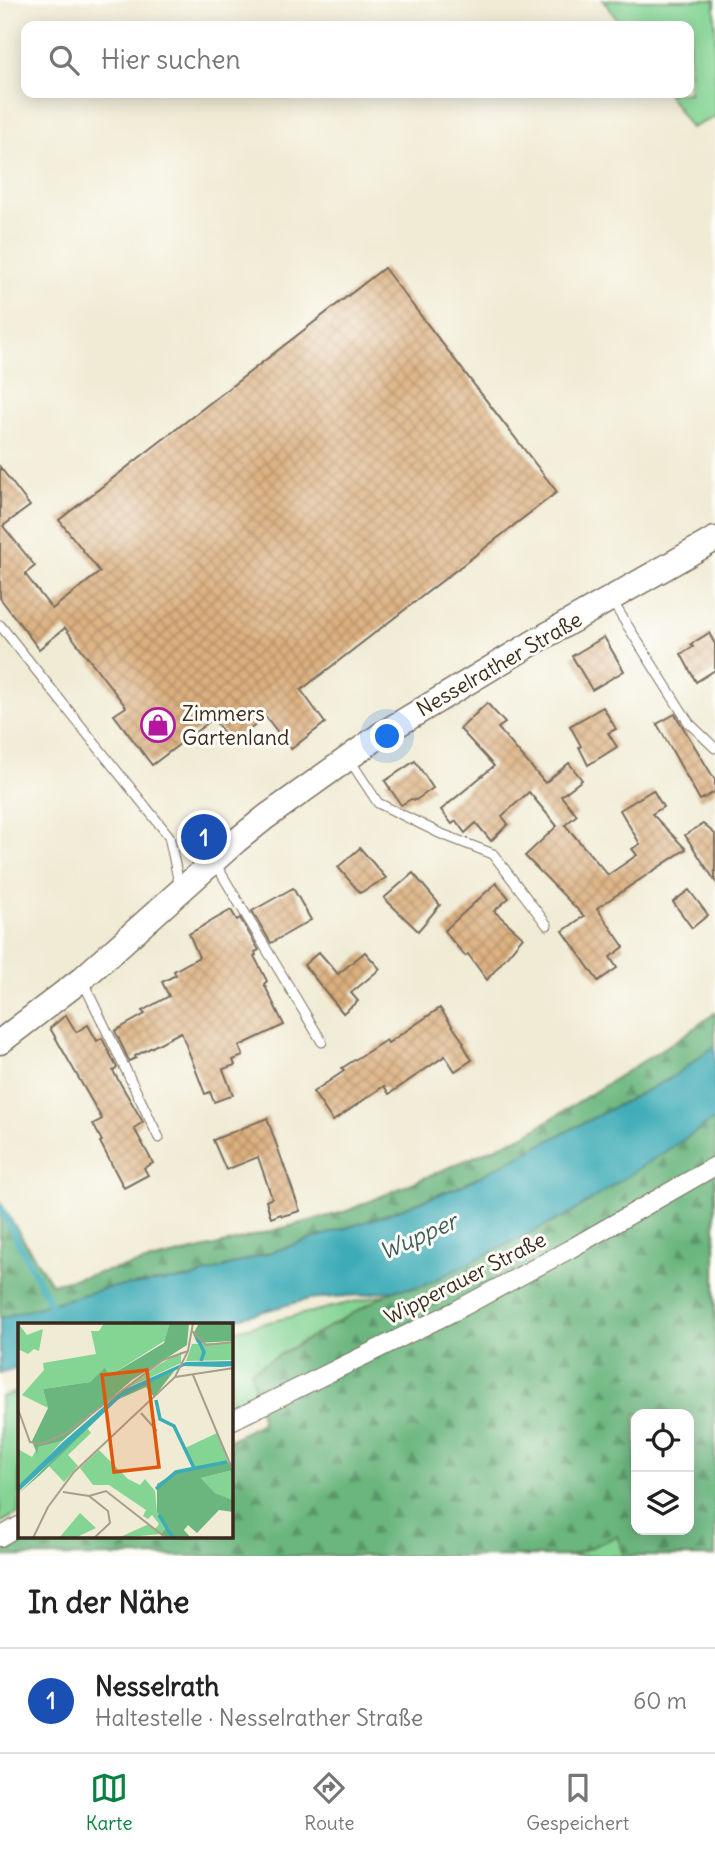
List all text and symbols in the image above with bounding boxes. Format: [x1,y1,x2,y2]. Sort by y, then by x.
search box [21,21,694,98]
icon: search [45,41,83,79]
text: Hier suchen [101,43,241,76]
street label: Nesselrather Straße [411,606,587,722]
place label: Zimmers Gartenland [182,700,289,751]
shop icon: Zimmers Gartenland [139,706,177,744]
your location [370,719,404,753]
pin: 1 [181,811,227,863]
water label: Wupper [375,1205,464,1266]
street label: Wipperauer Straße [380,1226,550,1330]
inset map [18,1323,233,1538]
map controls [631,1409,694,1535]
button: locate [631,1409,694,1472]
button: layers [631,1472,694,1535]
text: In der Nähe [28,1583,190,1621]
text: Nesselrath [95,1670,219,1703]
text: 1 [46,1686,56,1715]
text: 60 m [633,1686,687,1715]
text: Haltestelle · Nesselrather Straße [95,1703,423,1732]
tab: Karte [86,1769,133,1835]
tab: Route [304,1769,354,1835]
tab: Gespeichert [526,1769,629,1835]

